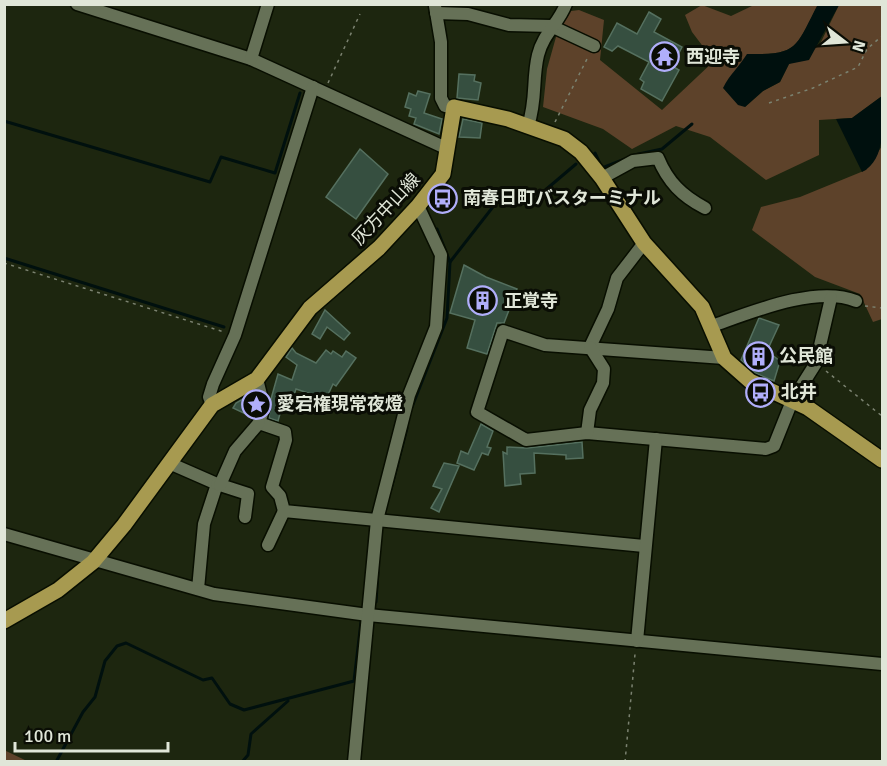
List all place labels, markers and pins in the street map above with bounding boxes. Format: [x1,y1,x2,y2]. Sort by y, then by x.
temple icon: 西迎寺 [649,41,681,73]
place label: 西迎寺 [686,46,740,68]
bus stop icon: 南春日町バスターミナル [426,182,458,214]
place label: 南春日町バスターミナル [463,187,661,209]
building icon: 正覚寺 [467,285,499,317]
place label: 正覚寺 [504,290,558,312]
building icon: 公民館 [742,340,774,372]
place label: 公民館 [779,345,833,367]
bus stop icon: 北井 [744,376,776,408]
place label: 北井 [781,381,817,403]
place icon: 愛宕権現常夜燈 [240,388,272,420]
place label: 愛宕権現常夜燈 [277,393,403,415]

